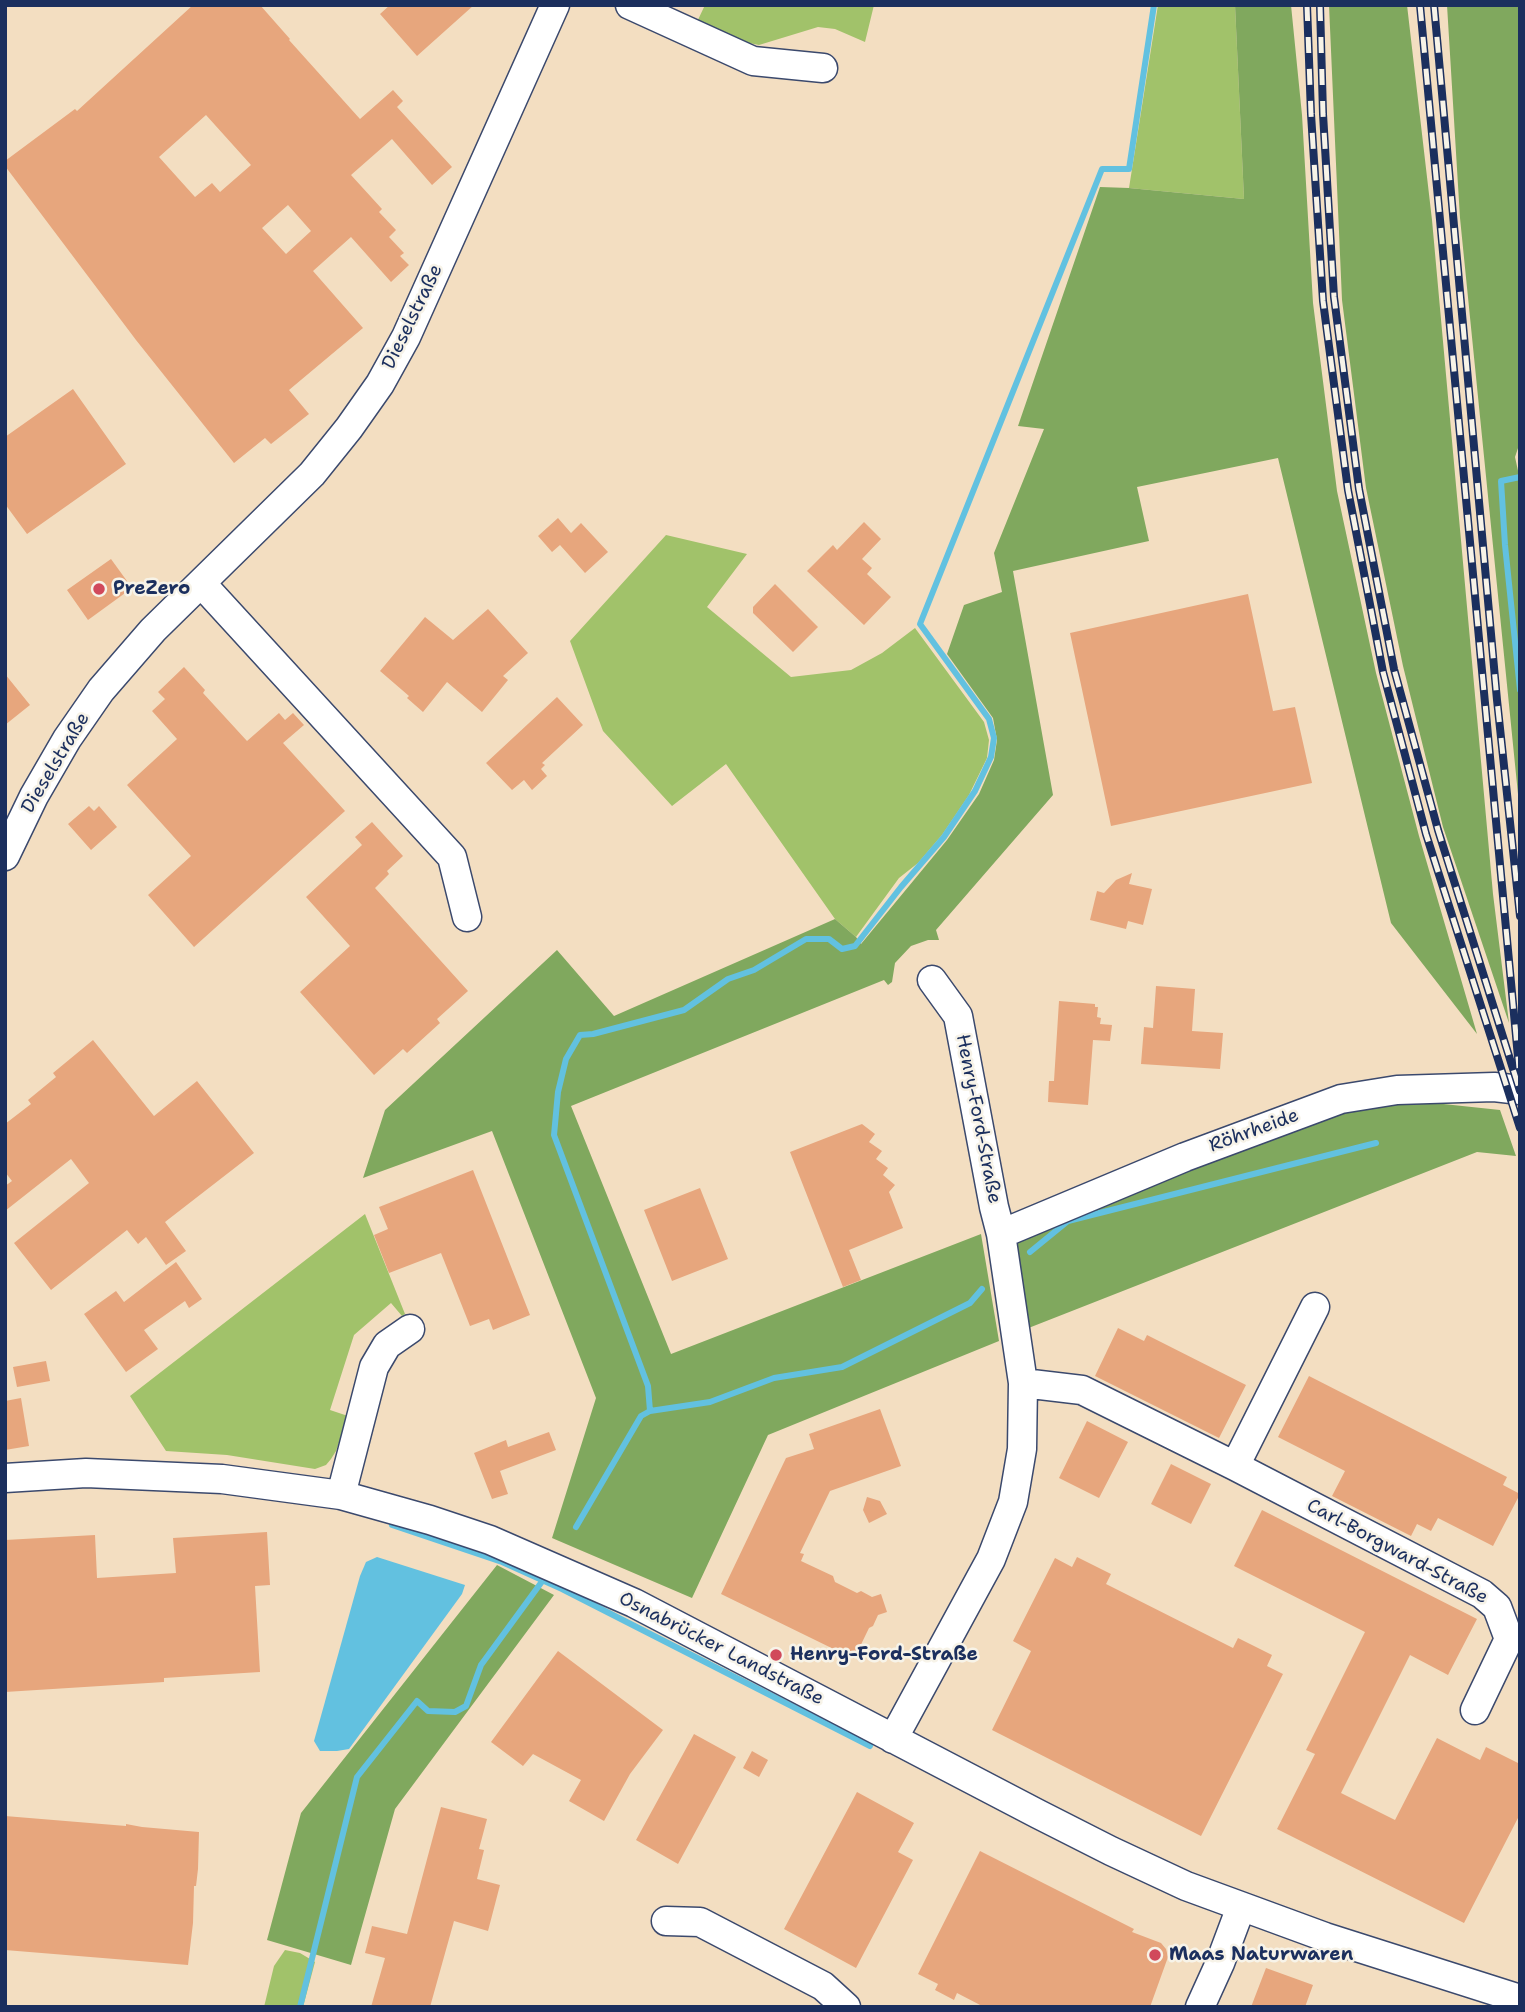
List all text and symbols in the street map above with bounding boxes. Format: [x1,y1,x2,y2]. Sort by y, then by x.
street label: Dieselstraße [378,261,448,373]
place label: PreZero [113,578,190,600]
marker: PreZero [91,581,107,597]
street label: Dieselstraße [17,709,95,817]
street label: Henry-Ford-Straße [950,1032,1006,1206]
street label: Röhrheide [1206,1104,1302,1158]
street label: Carl-Borgward-Straße [1302,1494,1492,1610]
street label: Osnabrücker Landstraße [615,1587,827,1711]
place label: Henry-Ford-Straße [790,1644,978,1666]
marker: Henry-Ford-Straße [768,1647,784,1663]
place label: Maas Naturwaren [1169,1944,1353,1966]
marker: Maas Naturwaren [1147,1947,1163,1963]

